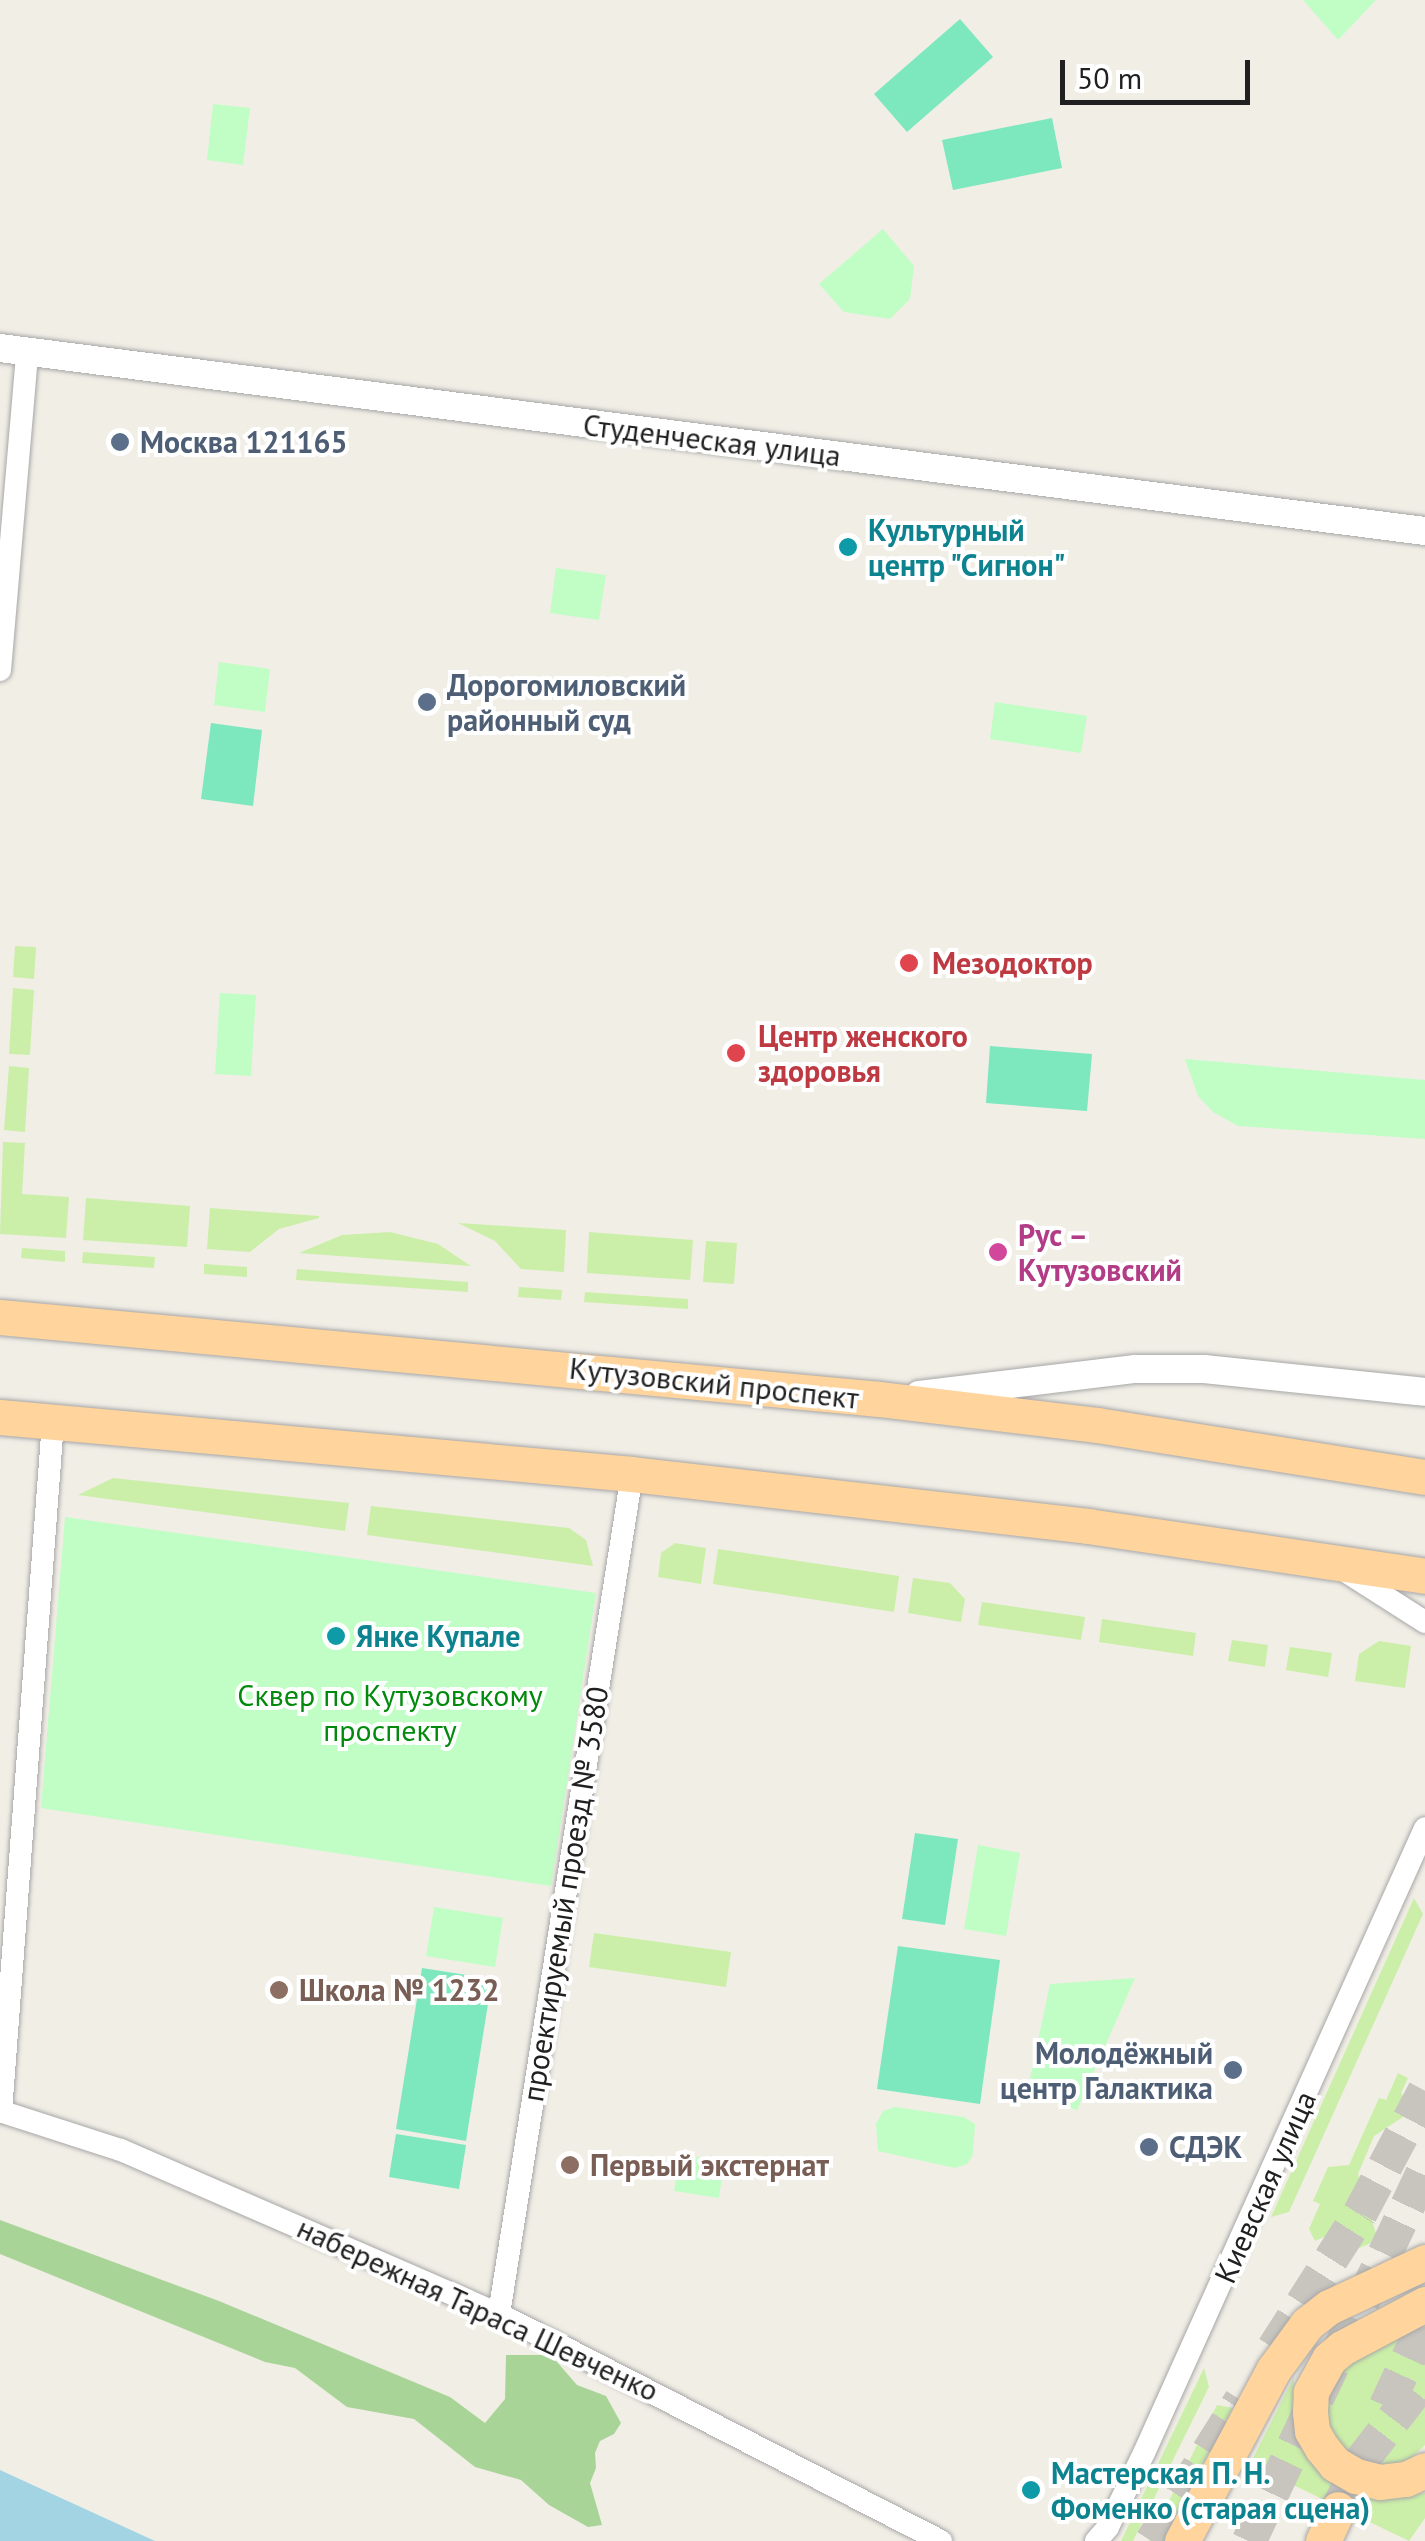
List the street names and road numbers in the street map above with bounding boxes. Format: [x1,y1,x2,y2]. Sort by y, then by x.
street label: Студенческая улица [581,406,843,474]
street label: Кутузовский проспект [568,1350,860,1416]
street label: проектируемый проезд № 3580 [514,1684,616,2104]
street label: Киевская улица [1207,2085,1323,2289]
street label: набережная Тараса Шевченко [291,2209,665,2409]

